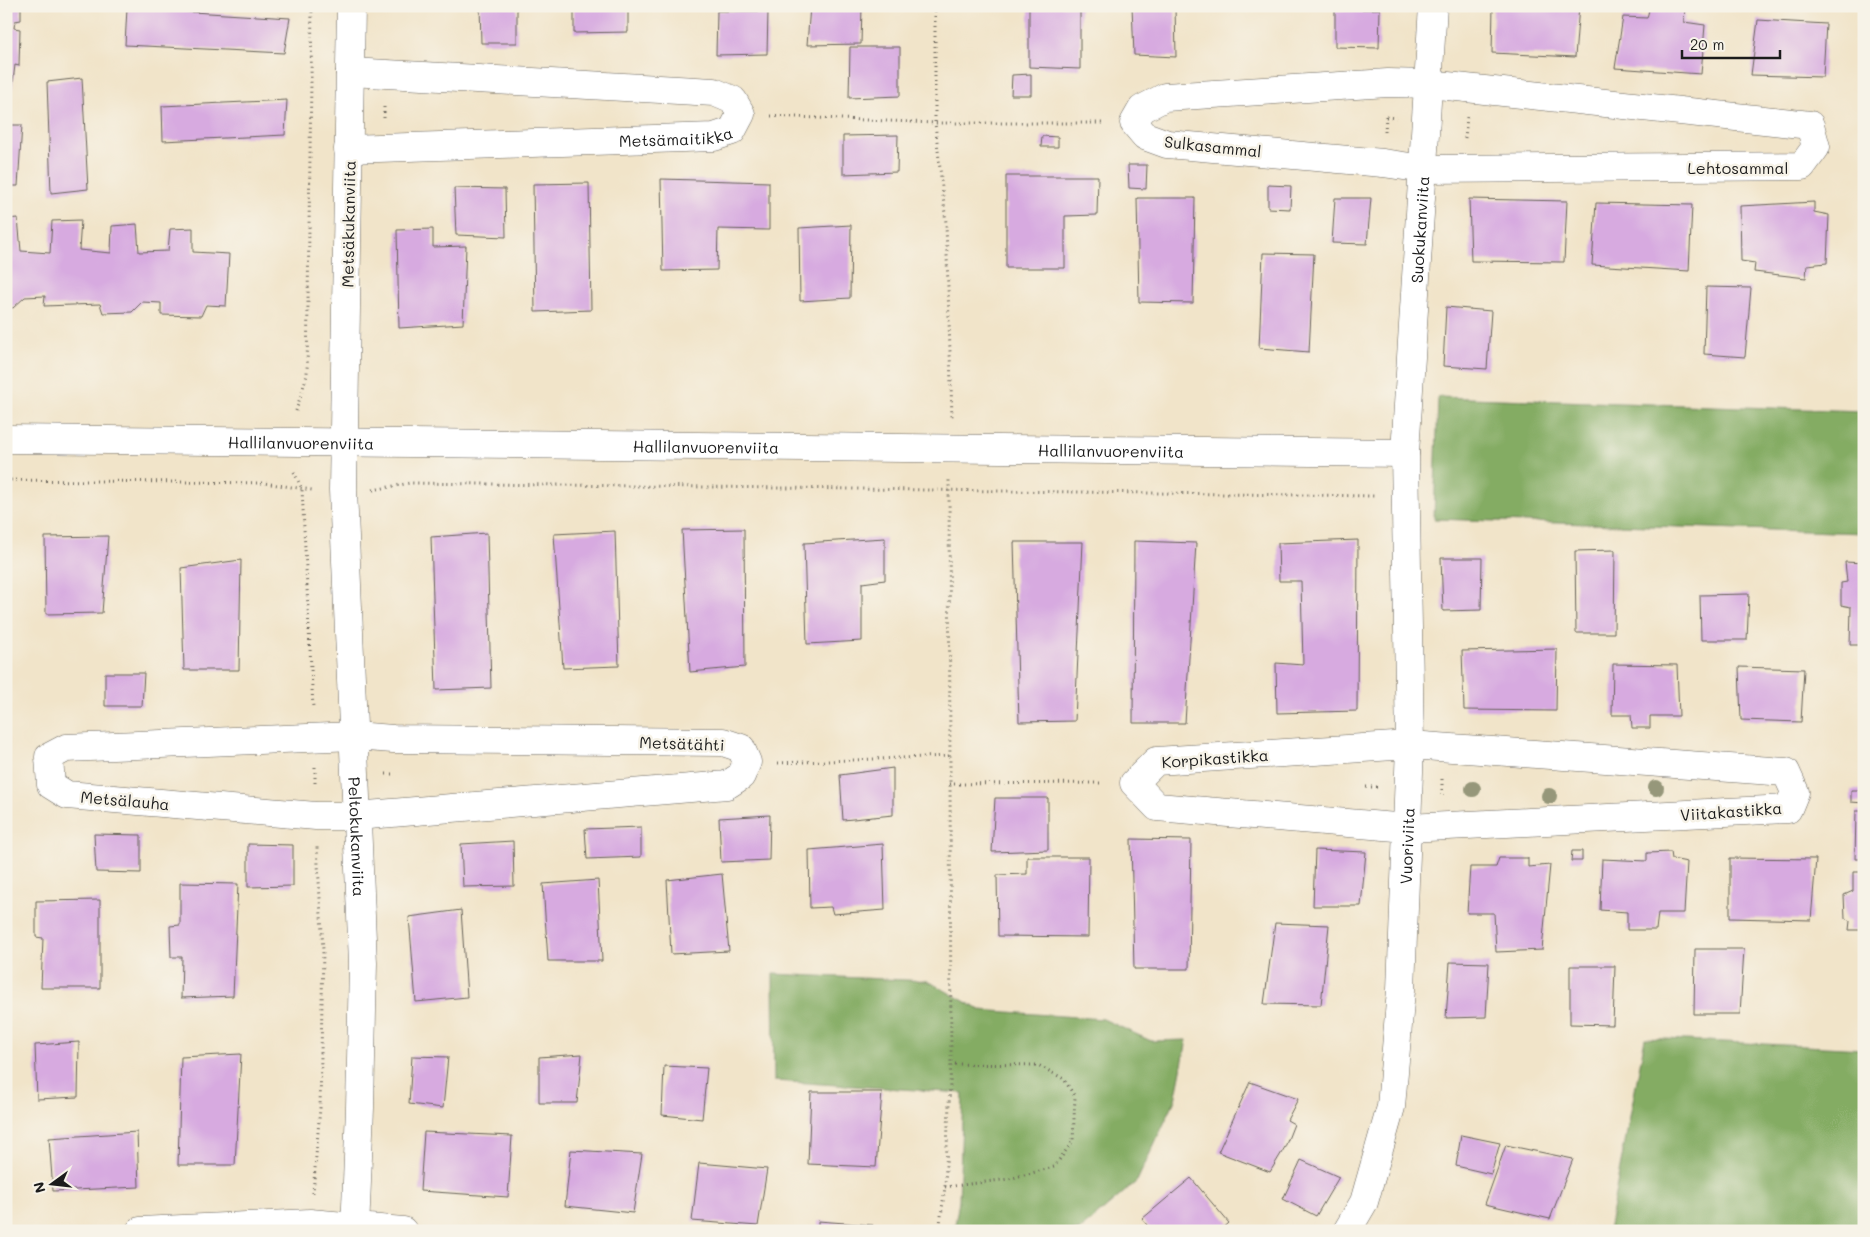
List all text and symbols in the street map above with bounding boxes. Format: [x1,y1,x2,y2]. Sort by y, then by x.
scale bar [1682,28,1780,60]
text: 20 m [1690,34,1724,54]
street label: Metsämaitikka [618,121,735,151]
street label: Sulkasammal [1163,130,1263,162]
street label: Lehtosammal [1687,157,1789,178]
street label: Metsäkukanviita [336,160,360,288]
street label: Suokukanviita [1405,175,1433,284]
street label: Hallilanvuorenviita [228,431,374,453]
street label: Hallilanvuorenviita [633,435,779,457]
street label: Hallilanvuorenviita [1038,439,1184,461]
street label: Metsätähti [639,731,725,755]
street label: Korpikastikka [1161,744,1269,772]
street label: Peltokukanviita [345,776,371,897]
street label: Metsälauha [80,786,170,814]
street label: Viitakastikka [1679,797,1783,825]
street label: Vuoriviita [1394,807,1418,885]
north arrow [28,1160,78,1210]
text: N [28,1180,50,1195]

